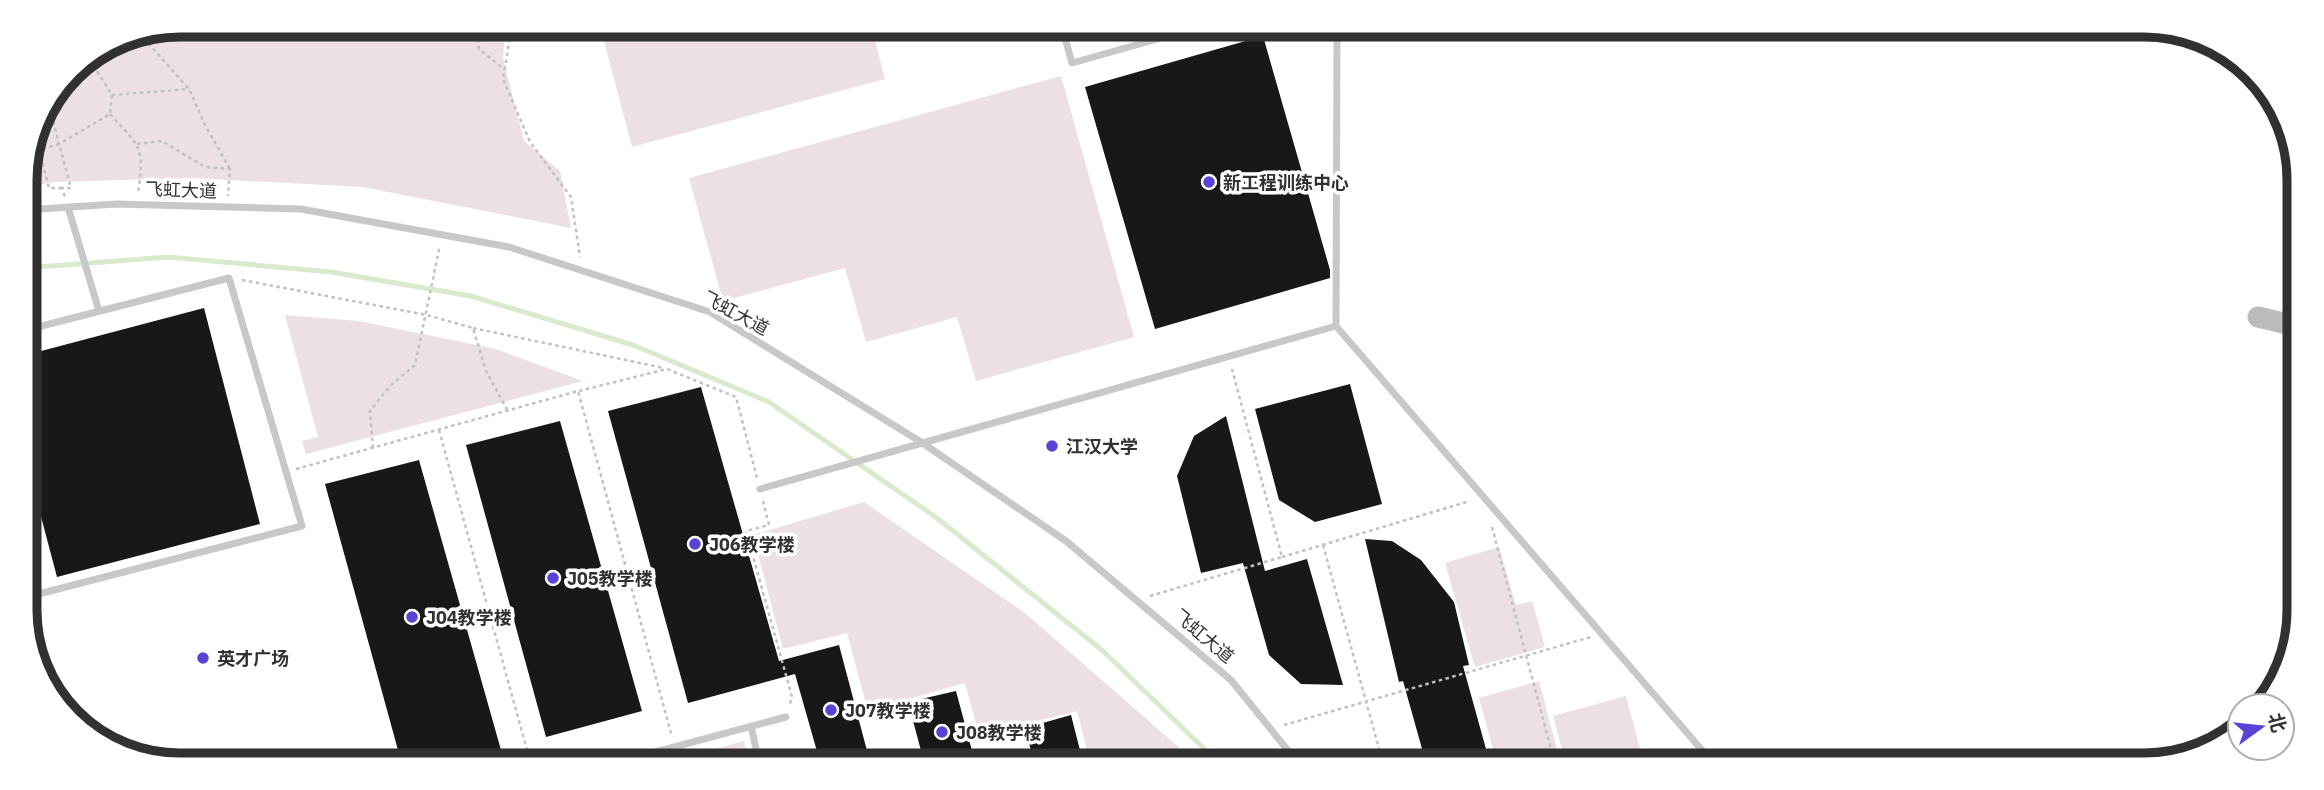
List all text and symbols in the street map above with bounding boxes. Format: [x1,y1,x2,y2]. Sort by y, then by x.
place label: 新工程训练中心 [1223,171,1349,194]
marker: 新工程训练中心 [1201,174,1217,190]
street label: 飞虹大道 [145,177,217,203]
street label: 飞虹大道 [699,286,773,340]
place label: 江汉大学 [1066,435,1138,458]
marker: 江汉大学 [1044,438,1060,454]
place label: J06教学楼 [709,533,795,556]
marker: J06教学楼 [687,536,703,552]
place label: J05教学楼 [567,567,653,590]
marker: J05教学楼 [545,570,561,586]
street label: 飞虹大道 [1169,604,1239,668]
place label: J04教学楼 [426,606,512,629]
marker: J04教学楼 [404,609,420,625]
place label: 英才广场 [217,647,289,670]
marker: 英才广场 [195,650,211,666]
north arrow [2226,692,2296,762]
place label: J07教学楼 [845,699,931,722]
marker: J07教学楼 [823,702,839,718]
text: 北 [2263,710,2291,735]
place label: J08教学楼 [956,721,1042,744]
marker: J08教学楼 [934,724,950,740]

